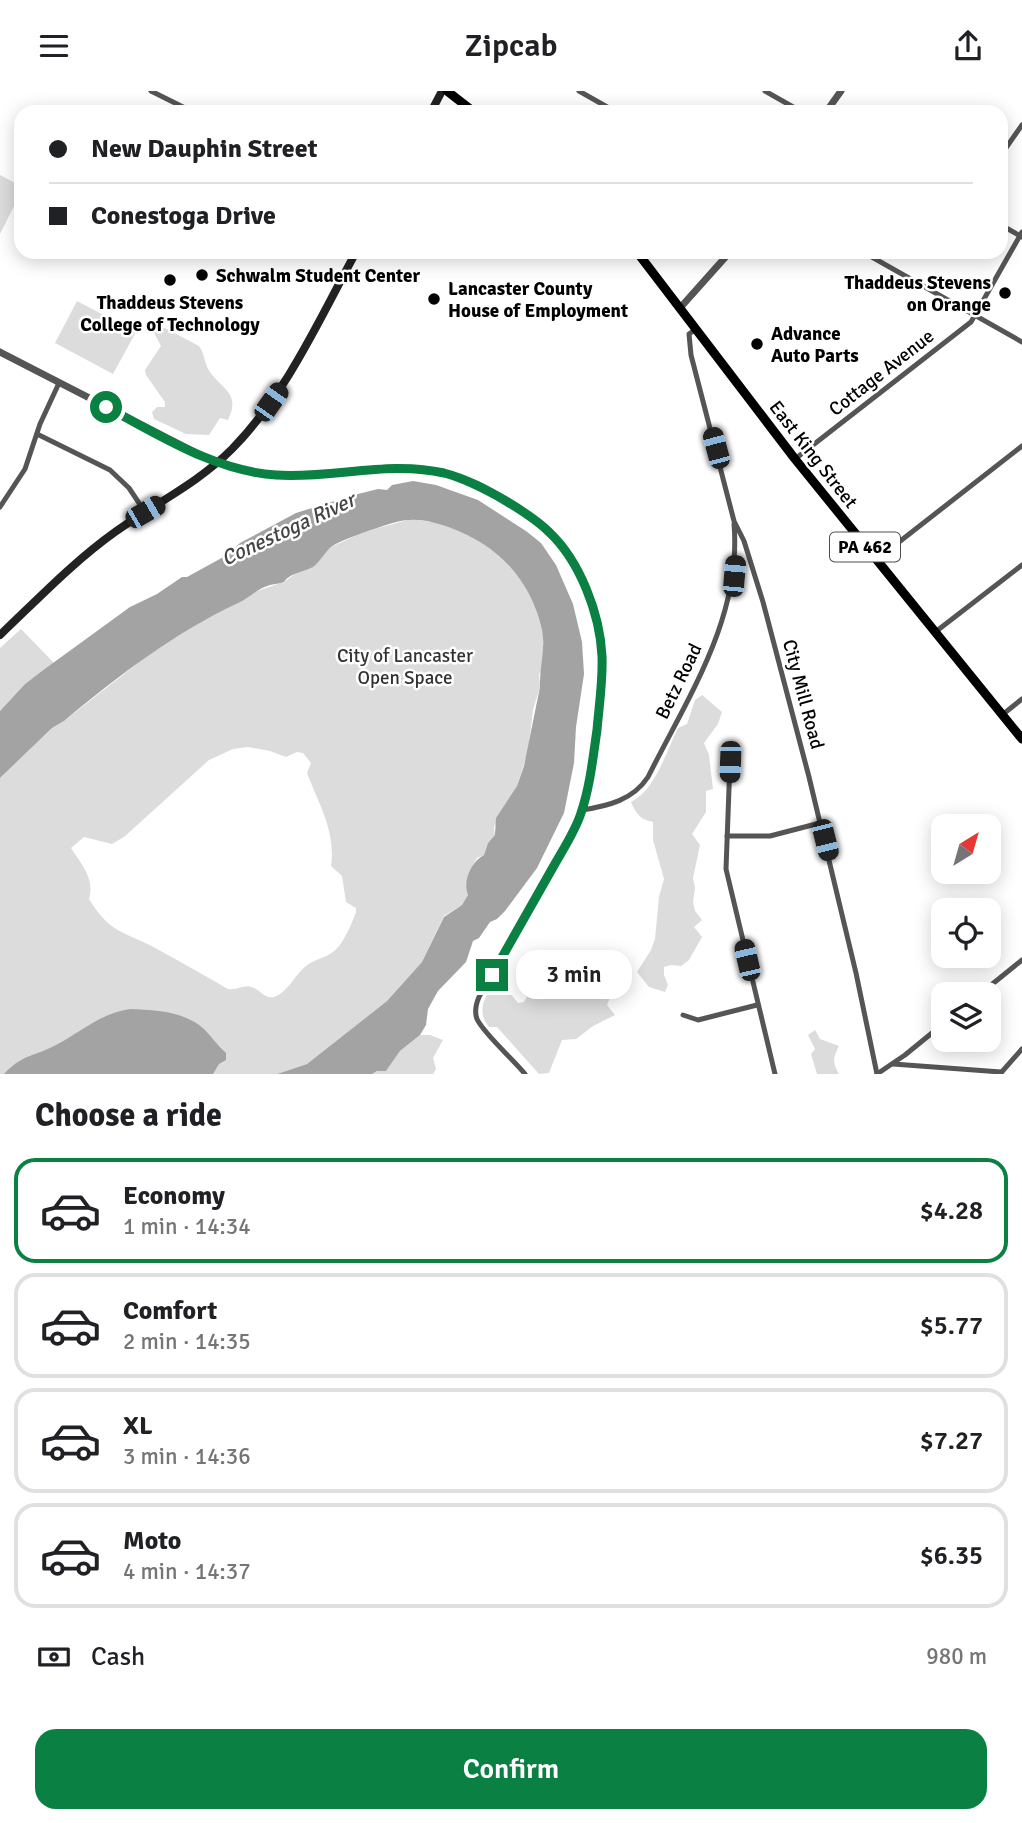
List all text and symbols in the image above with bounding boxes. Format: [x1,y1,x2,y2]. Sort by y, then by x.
text: Zipcab [465,26,557,65]
icon: menu [35,27,73,65]
icon: share [949,27,987,65]
text: New Dauphin Street [91,133,317,165]
text: Conestoga Drive [91,200,276,232]
place label: Schwalm Student Center [216,264,420,288]
marker: Schwalm Student Center [194,267,210,283]
place label: Thaddeus Stevens on Orange [844,271,991,317]
marker: Thaddeus Stevens College of Technology [162,272,178,288]
place label: Lancaster County House of Employment [448,277,628,323]
marker: Thaddeus Stevens on Orange [997,285,1013,301]
place label: Thaddeus Stevens College of Technology [80,291,260,337]
marker: Lancaster County House of Employment [426,291,442,307]
place label: Advance Auto Parts [771,322,859,368]
street label: Cottage Avenue [824,324,939,421]
marker: Advance Auto Parts [749,336,765,352]
car [251,379,292,425]
route start [90,391,122,423]
street label: East King Street [764,396,863,513]
car [701,425,732,471]
water label: Conestoga River [217,485,362,571]
car [122,492,169,532]
road number: PA 462 [830,533,900,561]
car [722,554,747,598]
street label: City Mill Road [777,637,829,752]
street label: Betz Road [650,640,707,723]
park label: City of Lancaster Open Space [337,644,473,690]
car [719,741,742,783]
north arrow [931,814,1001,884]
map controls [931,814,1001,1052]
car [810,817,841,863]
button: locate [931,898,1001,968]
car [733,937,762,983]
callout: 3 min [516,951,632,999]
route end [476,959,508,991]
text: 3 min [546,960,602,989]
button: layers [931,982,1001,1052]
text: Choose a ride [35,1096,222,1135]
icon: car [39,1179,102,1242]
text: Economy [123,1180,225,1212]
text: $4.28 [920,1195,983,1227]
text: 1 min · 14:34 [123,1212,251,1241]
icon: car [39,1294,102,1357]
text: Comfort [123,1295,217,1327]
text: $5.77 [920,1310,983,1342]
text: 2 min · 14:35 [123,1327,251,1356]
icon: car [39,1409,102,1472]
text: XL [123,1410,153,1442]
text: $7.27 [920,1425,983,1457]
text: 3 min · 14:36 [123,1442,251,1471]
icon: car [39,1524,102,1587]
text: Moto [123,1525,181,1557]
text: $6.35 [920,1540,983,1572]
text: 4 min · 14:37 [123,1557,251,1586]
icon: cash [35,1638,73,1676]
text: Cash [91,1641,145,1673]
text: 980 m [926,1642,987,1671]
button: Confirm [35,1729,987,1809]

